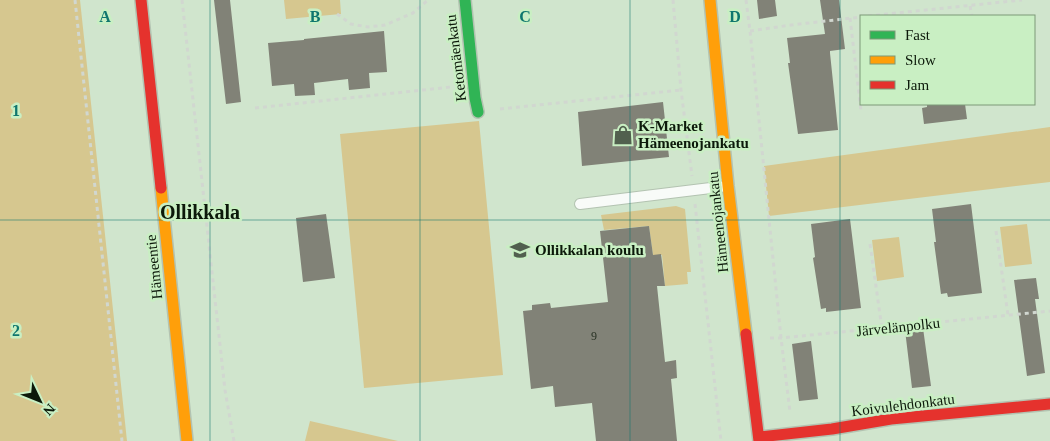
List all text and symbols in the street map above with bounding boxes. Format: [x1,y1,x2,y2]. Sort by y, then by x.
text: A [99,8,111,25]
text: B [310,8,321,25]
text: C [519,8,531,25]
text: D [729,8,741,25]
street label: Ketomäenkatu [443,13,469,102]
legend [860,15,1035,105]
text: Fast [905,27,931,43]
text: Slow [905,52,936,68]
text: Jam [905,77,929,93]
text: 1 [12,102,20,119]
place label: K-Market Hämeenojankatu [638,118,749,151]
shop icon: K-Market Hämeenojankatu [612,124,634,146]
street label: Hämeenojankatu [705,170,731,273]
district label: Ollikkala [160,201,240,223]
street label: Hämeentie [143,234,165,300]
school or university icon: Ollikkalan koulu [509,239,531,261]
place label: Ollikkalan koulu [535,242,644,258]
street label: Järvelänpolku [855,315,941,339]
text: 2 [12,322,20,339]
house number: 9 [591,329,597,343]
north arrow [15,376,65,426]
street label: Koivulehdonkatu [850,391,956,419]
text: N [40,401,58,418]

